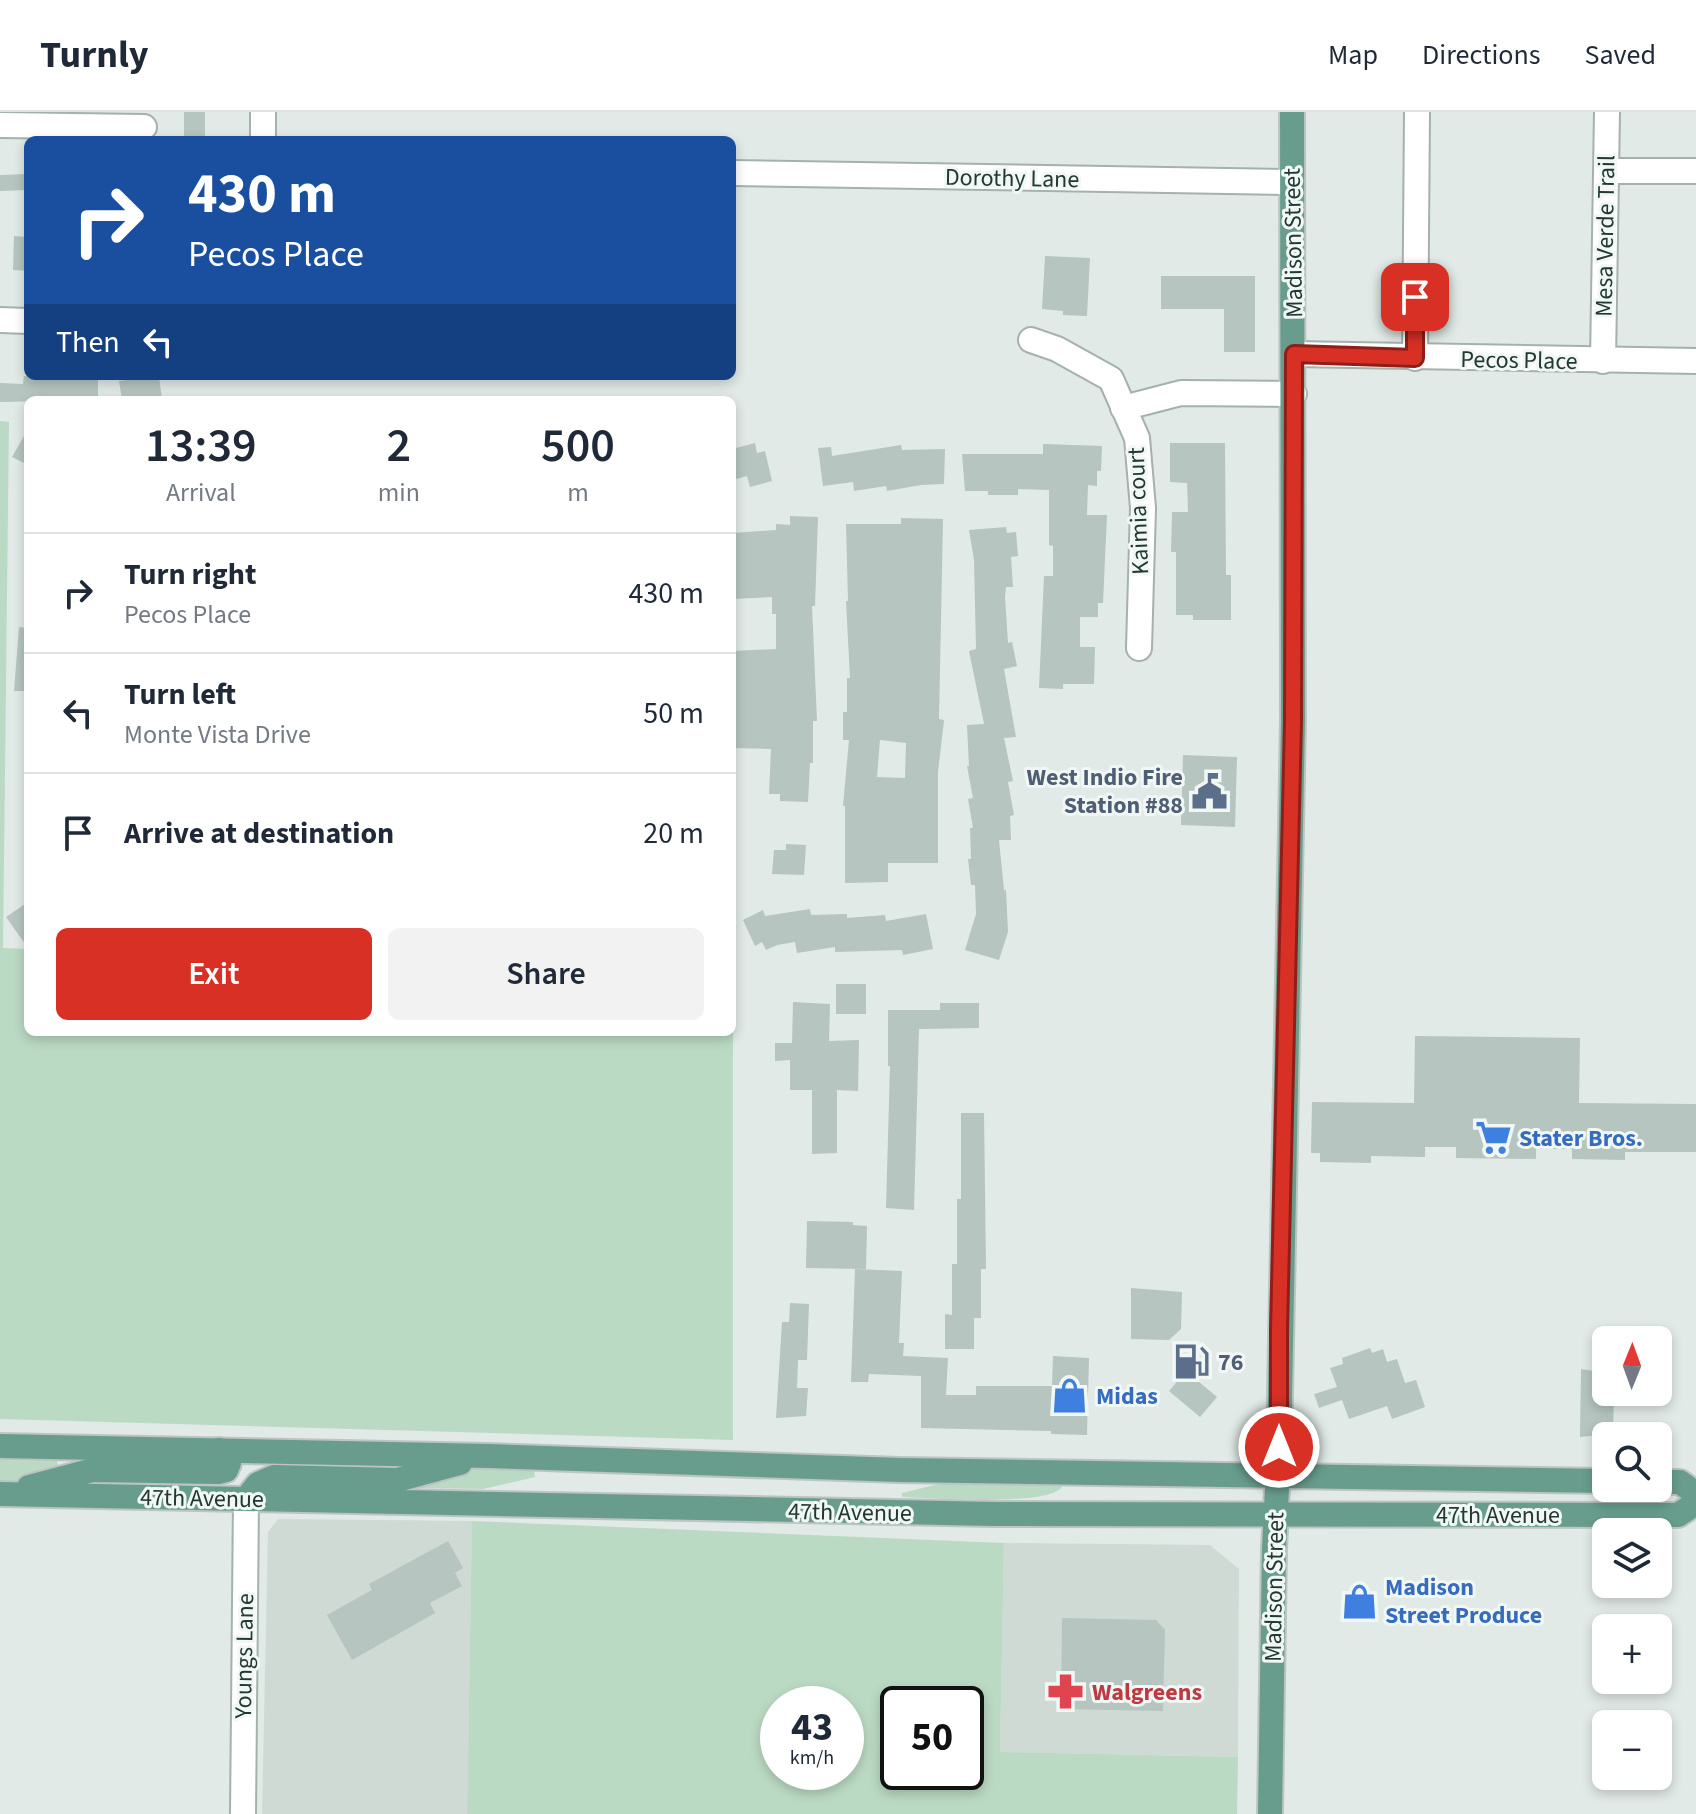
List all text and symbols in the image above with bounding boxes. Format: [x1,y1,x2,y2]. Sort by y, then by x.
text: Turnly [40,28,149,82]
text: Map [1328,35,1378,75]
text: Directions [1422,35,1541,75]
text: Saved [1585,35,1656,75]
text: 430 m [188,155,336,234]
street label: Mesa Verde Trail [1587,155,1624,317]
street label: Dorothy Lane [944,160,1079,197]
icon: right [56,168,160,272]
street label: Madison Street [1275,168,1312,318]
text: Pecos Place [188,229,364,280]
pin [1381,263,1449,331]
icon: arrive [1393,275,1437,319]
icon: left [136,320,180,364]
text: Then [56,321,120,364]
street label: Pecos Place [1460,342,1578,379]
text: 13:39 [145,412,257,480]
text: 2 [387,412,411,480]
text: 500 [541,412,615,480]
street label: Kaimia court [1119,447,1158,575]
text: Arrival [166,474,236,511]
text: min [378,474,420,511]
text: m [567,474,589,511]
text: Turn right [124,553,256,596]
icon: right [56,571,100,615]
text: 430 m [628,572,704,615]
text: Pecos Place [124,596,251,633]
text: Turn left [124,673,236,716]
icon: left [56,691,100,735]
text: 50 m [643,692,704,735]
text: Monte Vista Drive [124,716,311,753]
place label: West Indio Fire Station #88 [1027,760,1183,823]
public building icon: West Indio Fire Station #88 [1190,772,1228,810]
icon: arrive [56,811,100,855]
text: Arrive at destination [124,812,394,855]
text: 20 m [643,812,704,855]
button: Exit [56,928,372,1020]
button: Share [388,928,704,1020]
supermarket icon: Stater Bros. [1474,1119,1512,1157]
place label: Stater Bros. [1519,1121,1643,1156]
north arrow [1592,1326,1672,1406]
map controls [1592,1326,1672,1790]
fuel station icon: 76 [1173,1343,1211,1381]
place label: 76 [1218,1345,1243,1380]
shop icon: Midas [1051,1377,1089,1415]
place label: Midas [1096,1379,1158,1414]
position arrow [1237,1405,1321,1489]
button: search [1592,1422,1672,1502]
street label: 47th Avenue [140,1480,264,1517]
street label: 47th Avenue [788,1494,912,1531]
street label: 47th Avenue [1436,1498,1560,1533]
street label: Madison Street [1256,1512,1293,1662]
button: layers [1592,1518,1672,1598]
place label: Madison Street Produce [1385,1570,1542,1633]
shop icon: Madison Street Produce [1340,1582,1378,1620]
street label: Youngs Lane [226,1593,263,1720]
button: + [1592,1614,1672,1694]
pharmacy icon: Walgreens [1047,1673,1085,1711]
place label: Walgreens [1092,1675,1202,1710]
speed limit sign: 50 [880,1686,984,1790]
text: 43 [791,1699,833,1756]
button: − [1592,1710,1672,1790]
text: km/h [790,1744,834,1772]

